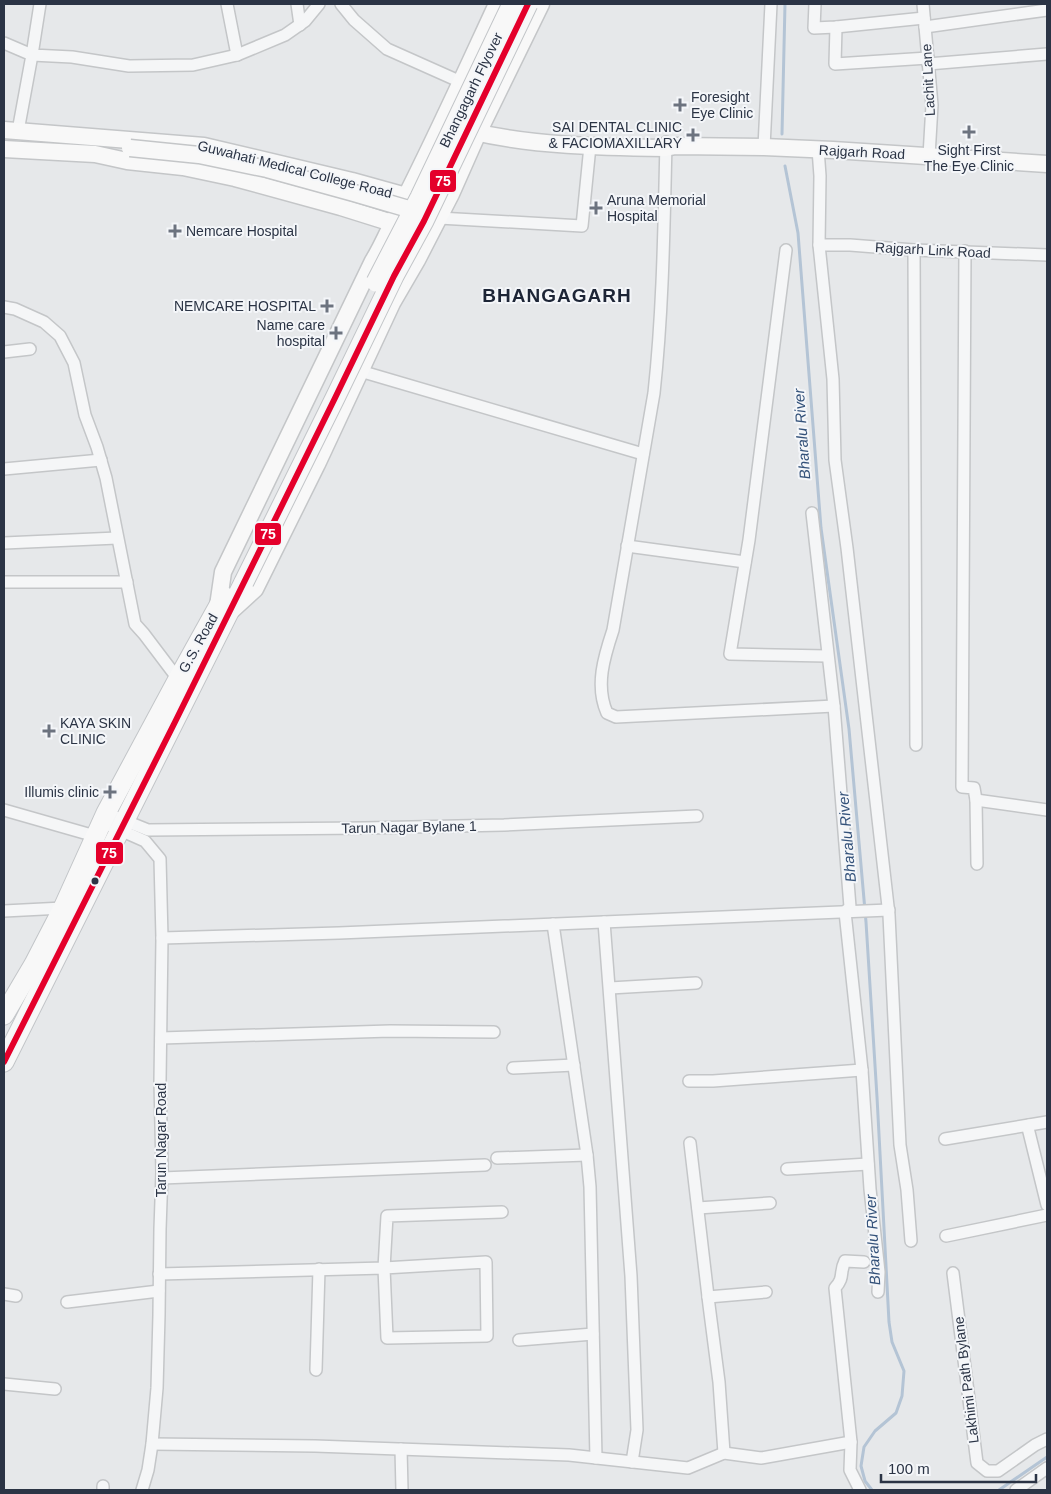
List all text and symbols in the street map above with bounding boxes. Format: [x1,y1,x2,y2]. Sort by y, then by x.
street label: Bhangagarh Flyover [436,30,506,150]
street label: Lachit Lane [918,43,938,117]
place label: Foresight Eye Clinic [691,89,753,121]
marker: Foresight Eye Clinic [673,98,687,112]
place label: SAI DENTAL CLINIC & FACIOMAXILLARY [548,119,683,151]
marker: Sight First The Eye Clinic [962,125,976,139]
marker: SAI DENTAL CLINIC & FACIOMAXILLARY [686,128,700,142]
street label: Guwahati Medical College Road [196,137,394,201]
street label: Rajgarh Road [818,142,906,162]
place label: Sight First The Eye Clinic [924,142,1014,174]
line badge: 75 [429,169,457,193]
text: 75 [435,173,451,189]
place label: Aruna Memorial Hospital [607,192,706,224]
marker: Aruna Memorial Hospital [589,201,603,215]
place label: Nemcare Hospital [186,223,297,239]
marker: Nemcare Hospital [168,224,182,238]
street label: Rajgarh Link Road [875,239,991,261]
district label: BHANGAGARH [482,285,632,306]
place label: NEMCARE HOSPITAL [174,298,316,314]
marker: NEMCARE HOSPITAL [320,299,334,313]
place label: Name care hospital [257,317,325,349]
marker: Name care hospital [329,326,343,340]
water label: Bharalu River [790,387,813,480]
line badge: 75 [254,522,282,546]
text: 75 [260,526,276,542]
street label: G.S. Road [175,611,221,675]
place label: KAYA SKIN CLINIC [60,715,131,747]
marker: KAYA SKIN CLINIC [42,724,56,738]
place label: Illumis clinic [24,784,99,800]
marker: Illumis clinic [103,785,117,799]
water label: Bharalu River [834,790,859,883]
street label: Tarun Nagar Bylane 1 [341,818,477,836]
line badge: 75 [95,841,124,865]
text: 75 [101,845,117,861]
unlabelled marker [90,876,100,886]
street label: Tarun Nagar Road [153,1083,169,1197]
water label: Bharalu River [862,1193,883,1286]
street label: Lakhimi Path Bylane [950,1315,982,1444]
scale bar [881,1452,1036,1484]
text: 100 m [888,1460,930,1477]

